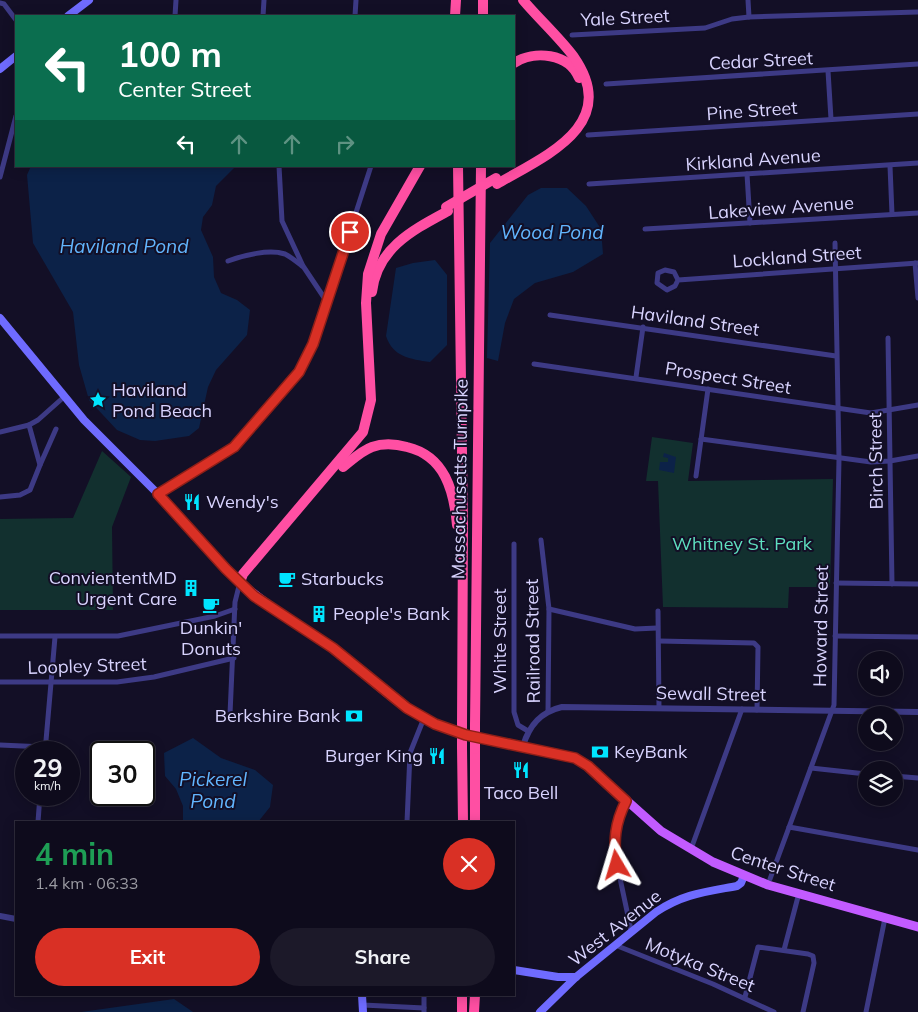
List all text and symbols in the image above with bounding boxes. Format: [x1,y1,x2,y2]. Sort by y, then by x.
street label: Yale Street [579,4,670,31]
text: 100 m [118,32,222,76]
icon: left [35,35,100,100]
street label: Cedar Street [708,46,814,75]
text: Center Street [118,75,251,103]
street label: Pine Street [706,96,798,125]
icon: left [172,130,200,158]
icon: ahead [225,130,253,158]
icon: ahead [278,130,306,158]
icon: right [331,130,359,158]
street label: Kirkland Avenue [685,143,821,176]
street label: Lakeview Avenue [707,191,855,224]
pin [329,211,371,253]
icon: arrive [336,218,364,246]
water label: Wood Pond [500,220,604,244]
water label: Haviland Pond [59,234,189,258]
street label: Lockland Street [732,241,862,272]
street label: Haviland Street [629,300,761,341]
street label: Prospect Street [663,356,793,399]
place label: Haviland Pond Beach [112,378,212,422]
street label: Massachusetts Turnpike [446,379,473,579]
place icon: Haviland Pond Beach [88,390,108,410]
street label: Birch Street [863,412,888,510]
place label: Wendy's [206,490,279,513]
restaurant icon: Wendy's [182,492,202,512]
park label: Whitney St. Park [672,532,813,555]
street label: Howard Street [808,565,833,687]
place label: ConviententMD Urgent Care [49,566,177,610]
place label: Starbucks [301,567,384,590]
cafe icon: Starbucks [277,569,297,589]
building icon: ConviententMD Urgent Care [181,578,201,598]
street label: Railroad Street [520,579,545,703]
street label: White Street [488,588,511,694]
cafe icon: Dunkin' Donuts [201,595,221,615]
place label: People's Bank [333,602,450,625]
building icon: People's Bank [309,604,329,624]
place label: Dunkin' Donuts [180,616,242,660]
map controls [858,651,903,806]
button: sound [858,651,903,696]
street label: Loopley Street [27,652,147,679]
street label: Sewall Street [656,681,766,706]
place label: Berkshire Bank [215,704,341,727]
bank icon: Berkshire Bank [344,706,364,726]
button: search [858,706,903,751]
place label: KeyBank [614,740,688,763]
speed limit sign: 30 [90,741,155,806]
bank icon: KeyBank [590,742,610,762]
place label: Burger King [325,744,423,767]
restaurant icon: Burger King [427,746,447,766]
text: 29 [32,752,63,783]
restaurant icon: Taco Bell [511,760,531,780]
button: layers [858,761,903,806]
water label: Pickerel Pond [179,767,247,813]
text: km/h [34,778,61,793]
place label: Taco Bell [484,781,558,804]
text: 4 min [35,835,114,873]
button: close [443,838,495,890]
position arrow [590,838,642,890]
street label: Center Street [728,841,839,896]
text: 1.4 km · 06:33 [35,873,138,893]
street label: West Avenue [564,884,666,971]
button: Exit [35,928,260,986]
button: Share [270,928,495,986]
street label: Motyka Street [642,932,758,997]

